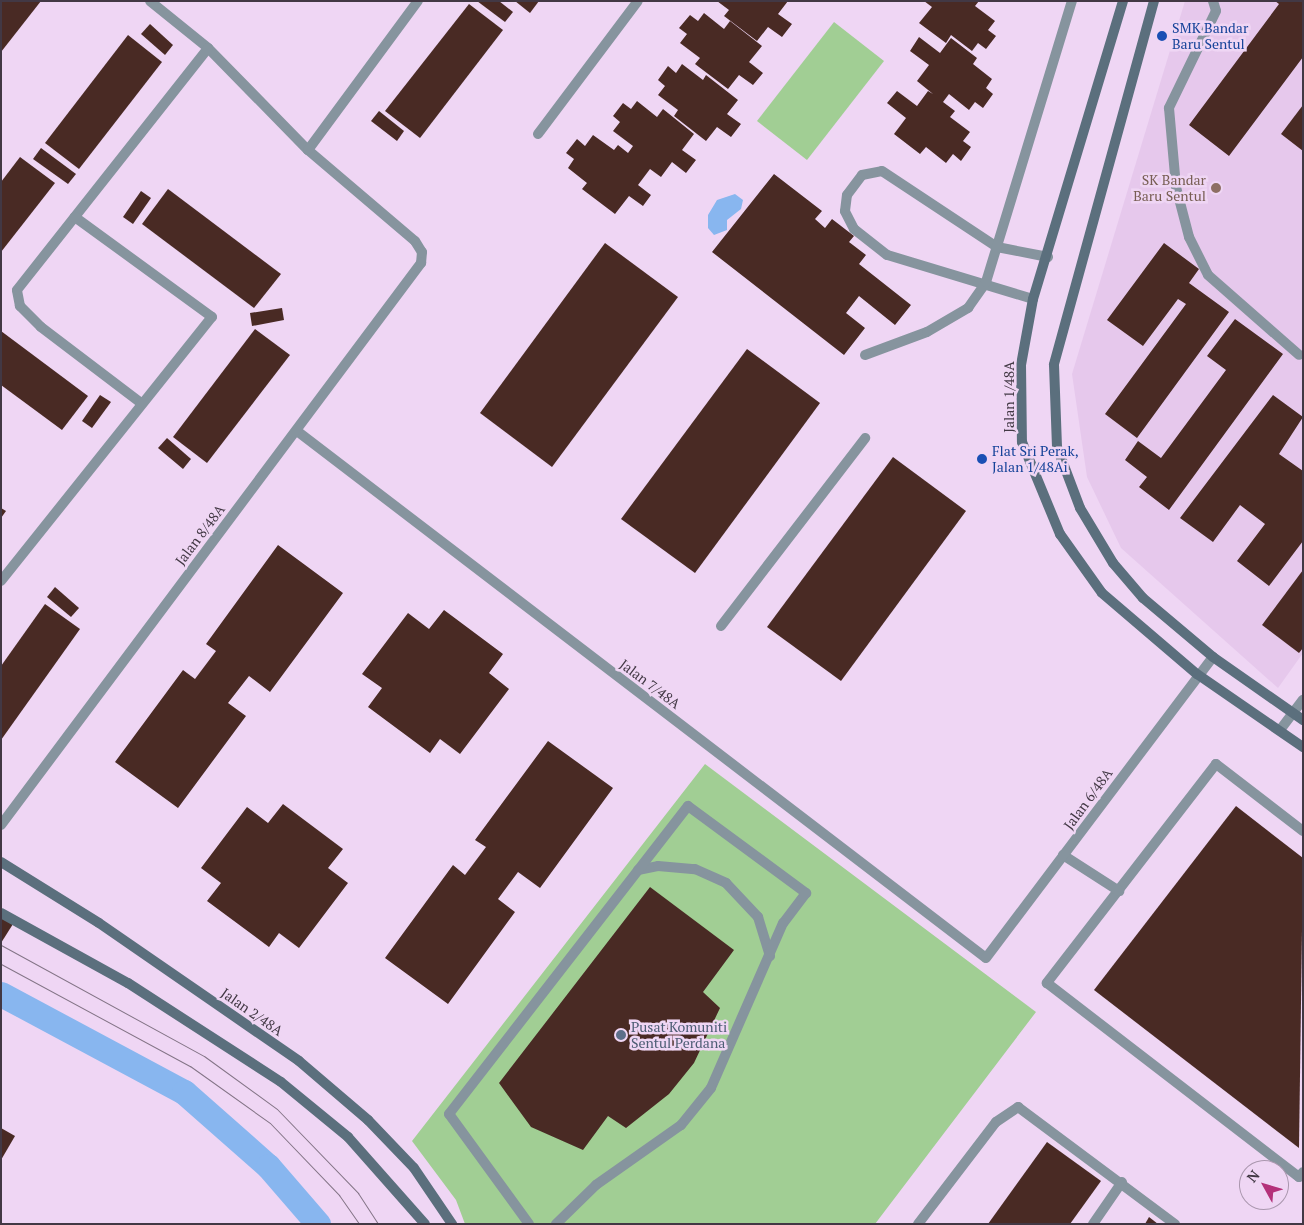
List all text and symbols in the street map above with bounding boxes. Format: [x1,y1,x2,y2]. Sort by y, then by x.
place label: SMK Bandar Baru Sentul [1172,20,1248,52]
marker: SMK Bandar Baru Sentul [1156,30,1168,42]
place label: SK Bandar Baru Sentul [1133,172,1206,204]
marker: SK Bandar Baru Sentul [1210,182,1222,194]
street label: Jalan 1/48A [1001,361,1017,433]
place label: Flat Sri Perak, Jalan 1/48Ai [992,443,1079,476]
marker: Flat Sri Perak, Jalan 1/48Ai [976,453,988,465]
street label: Jalan 8/48A [172,501,228,569]
street label: Jalan 7/48A [616,656,684,712]
street label: Jalan 6/48A [1060,765,1116,833]
street label: Jalan 2/48A [218,985,286,1039]
place label: Pusat Komuniti Sentul Perdana [631,1019,727,1052]
marker: Pusat Komuniti Sentul Perdana [615,1029,627,1041]
north arrow [1239,1160,1289,1210]
text: N [1242,1166,1263,1186]

